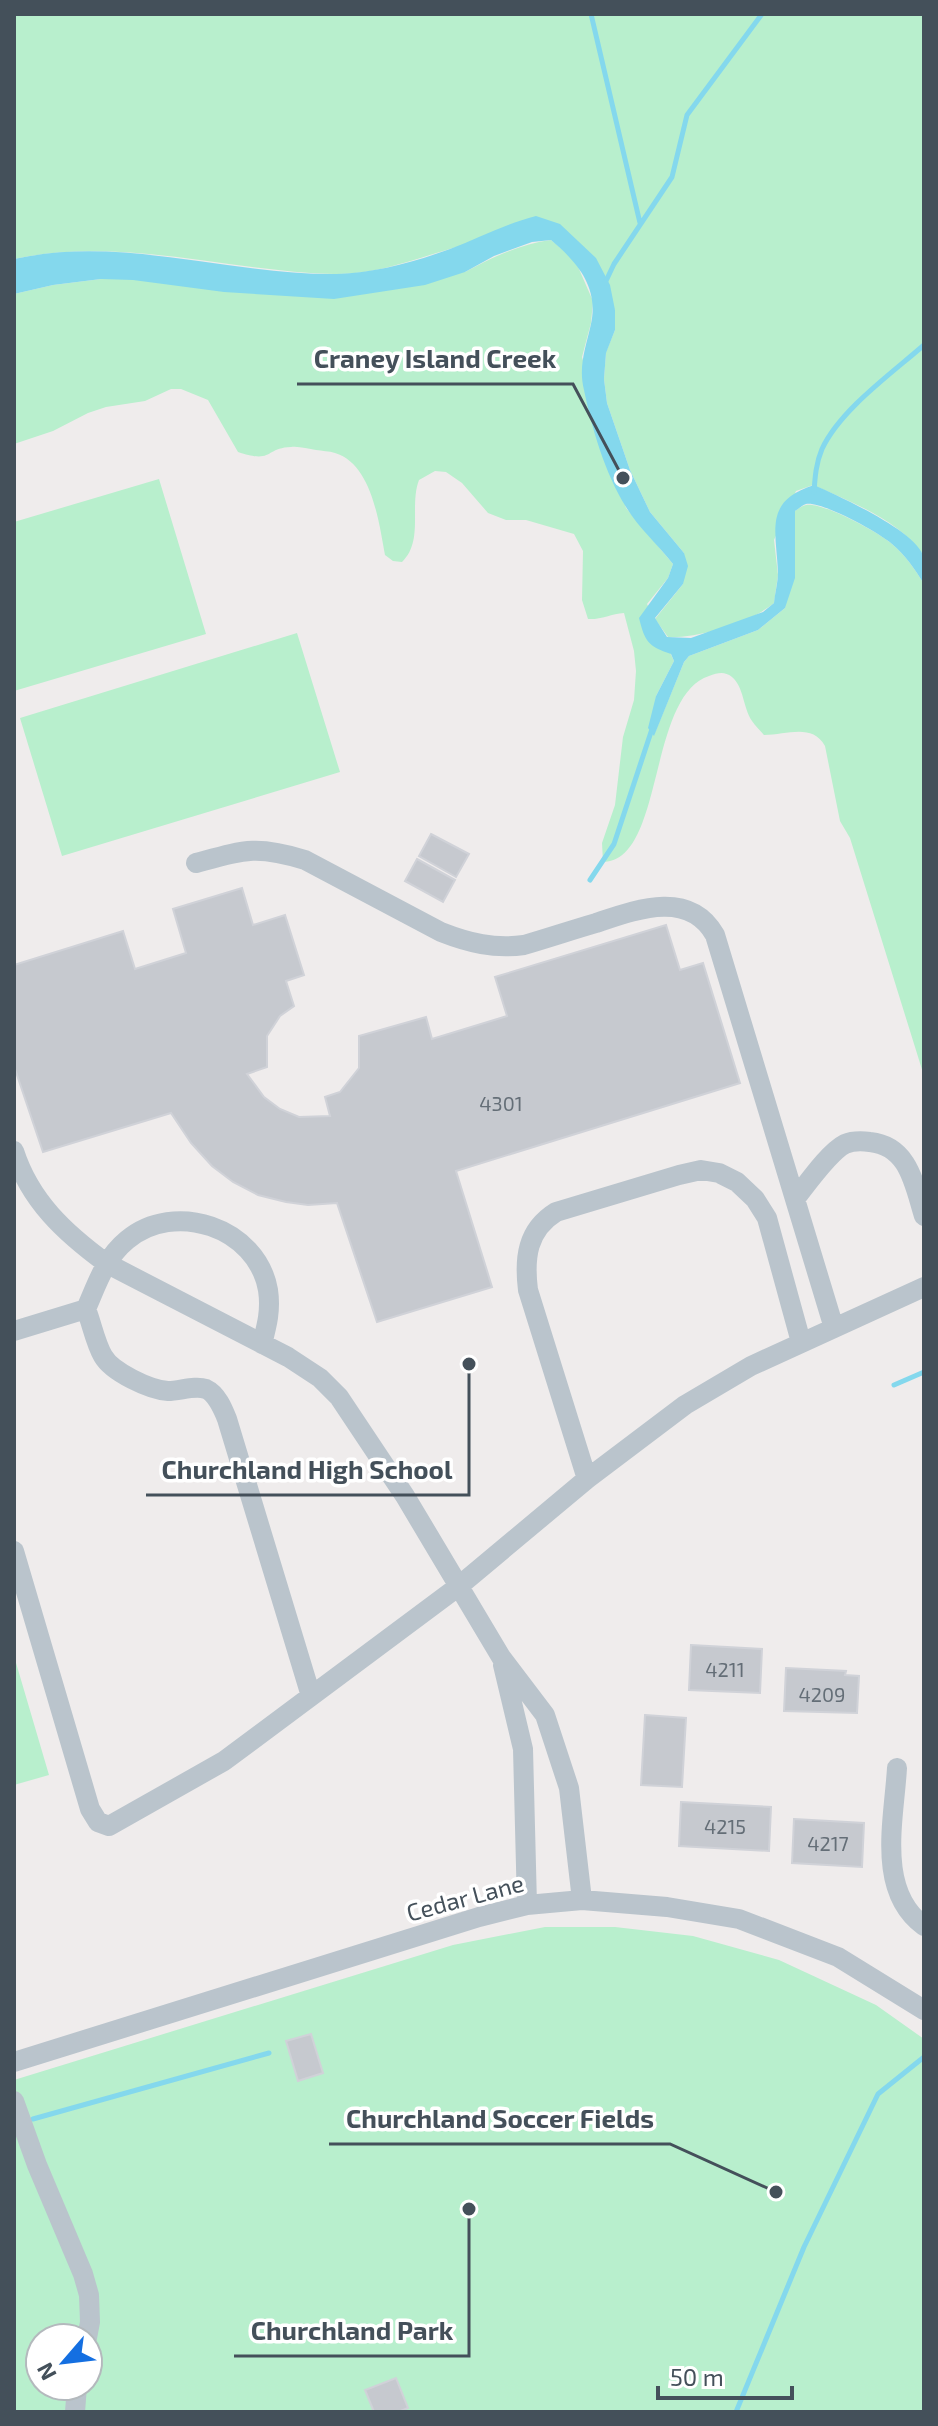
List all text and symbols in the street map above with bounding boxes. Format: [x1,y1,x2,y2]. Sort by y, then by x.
callout: Craney Island Creek [297,334,573,384]
text: Craney Island Creek [314,342,557,374]
house number: 4301 [479,1091,523,1115]
callout: Churchland High School [146,1445,469,1495]
text: Churchland High School [162,1453,453,1484]
house number: 4211 [705,1657,745,1681]
house number: 4209 [798,1682,846,1706]
house number: 4215 [704,1814,746,1838]
house number: 4217 [807,1831,849,1855]
street label: Cedar Lane [403,1867,527,1927]
callout: Churchland Soccer Fields [329,2094,670,2144]
text: Churchland Soccer Fields [346,2102,654,2133]
callout: Churchland Park [234,2306,469,2356]
text: Churchland Park [251,2314,454,2345]
north arrow [24,2322,104,2402]
scale bar [658,2350,792,2400]
text: N [30,2359,61,2385]
text: 50 m [670,2362,724,2391]

